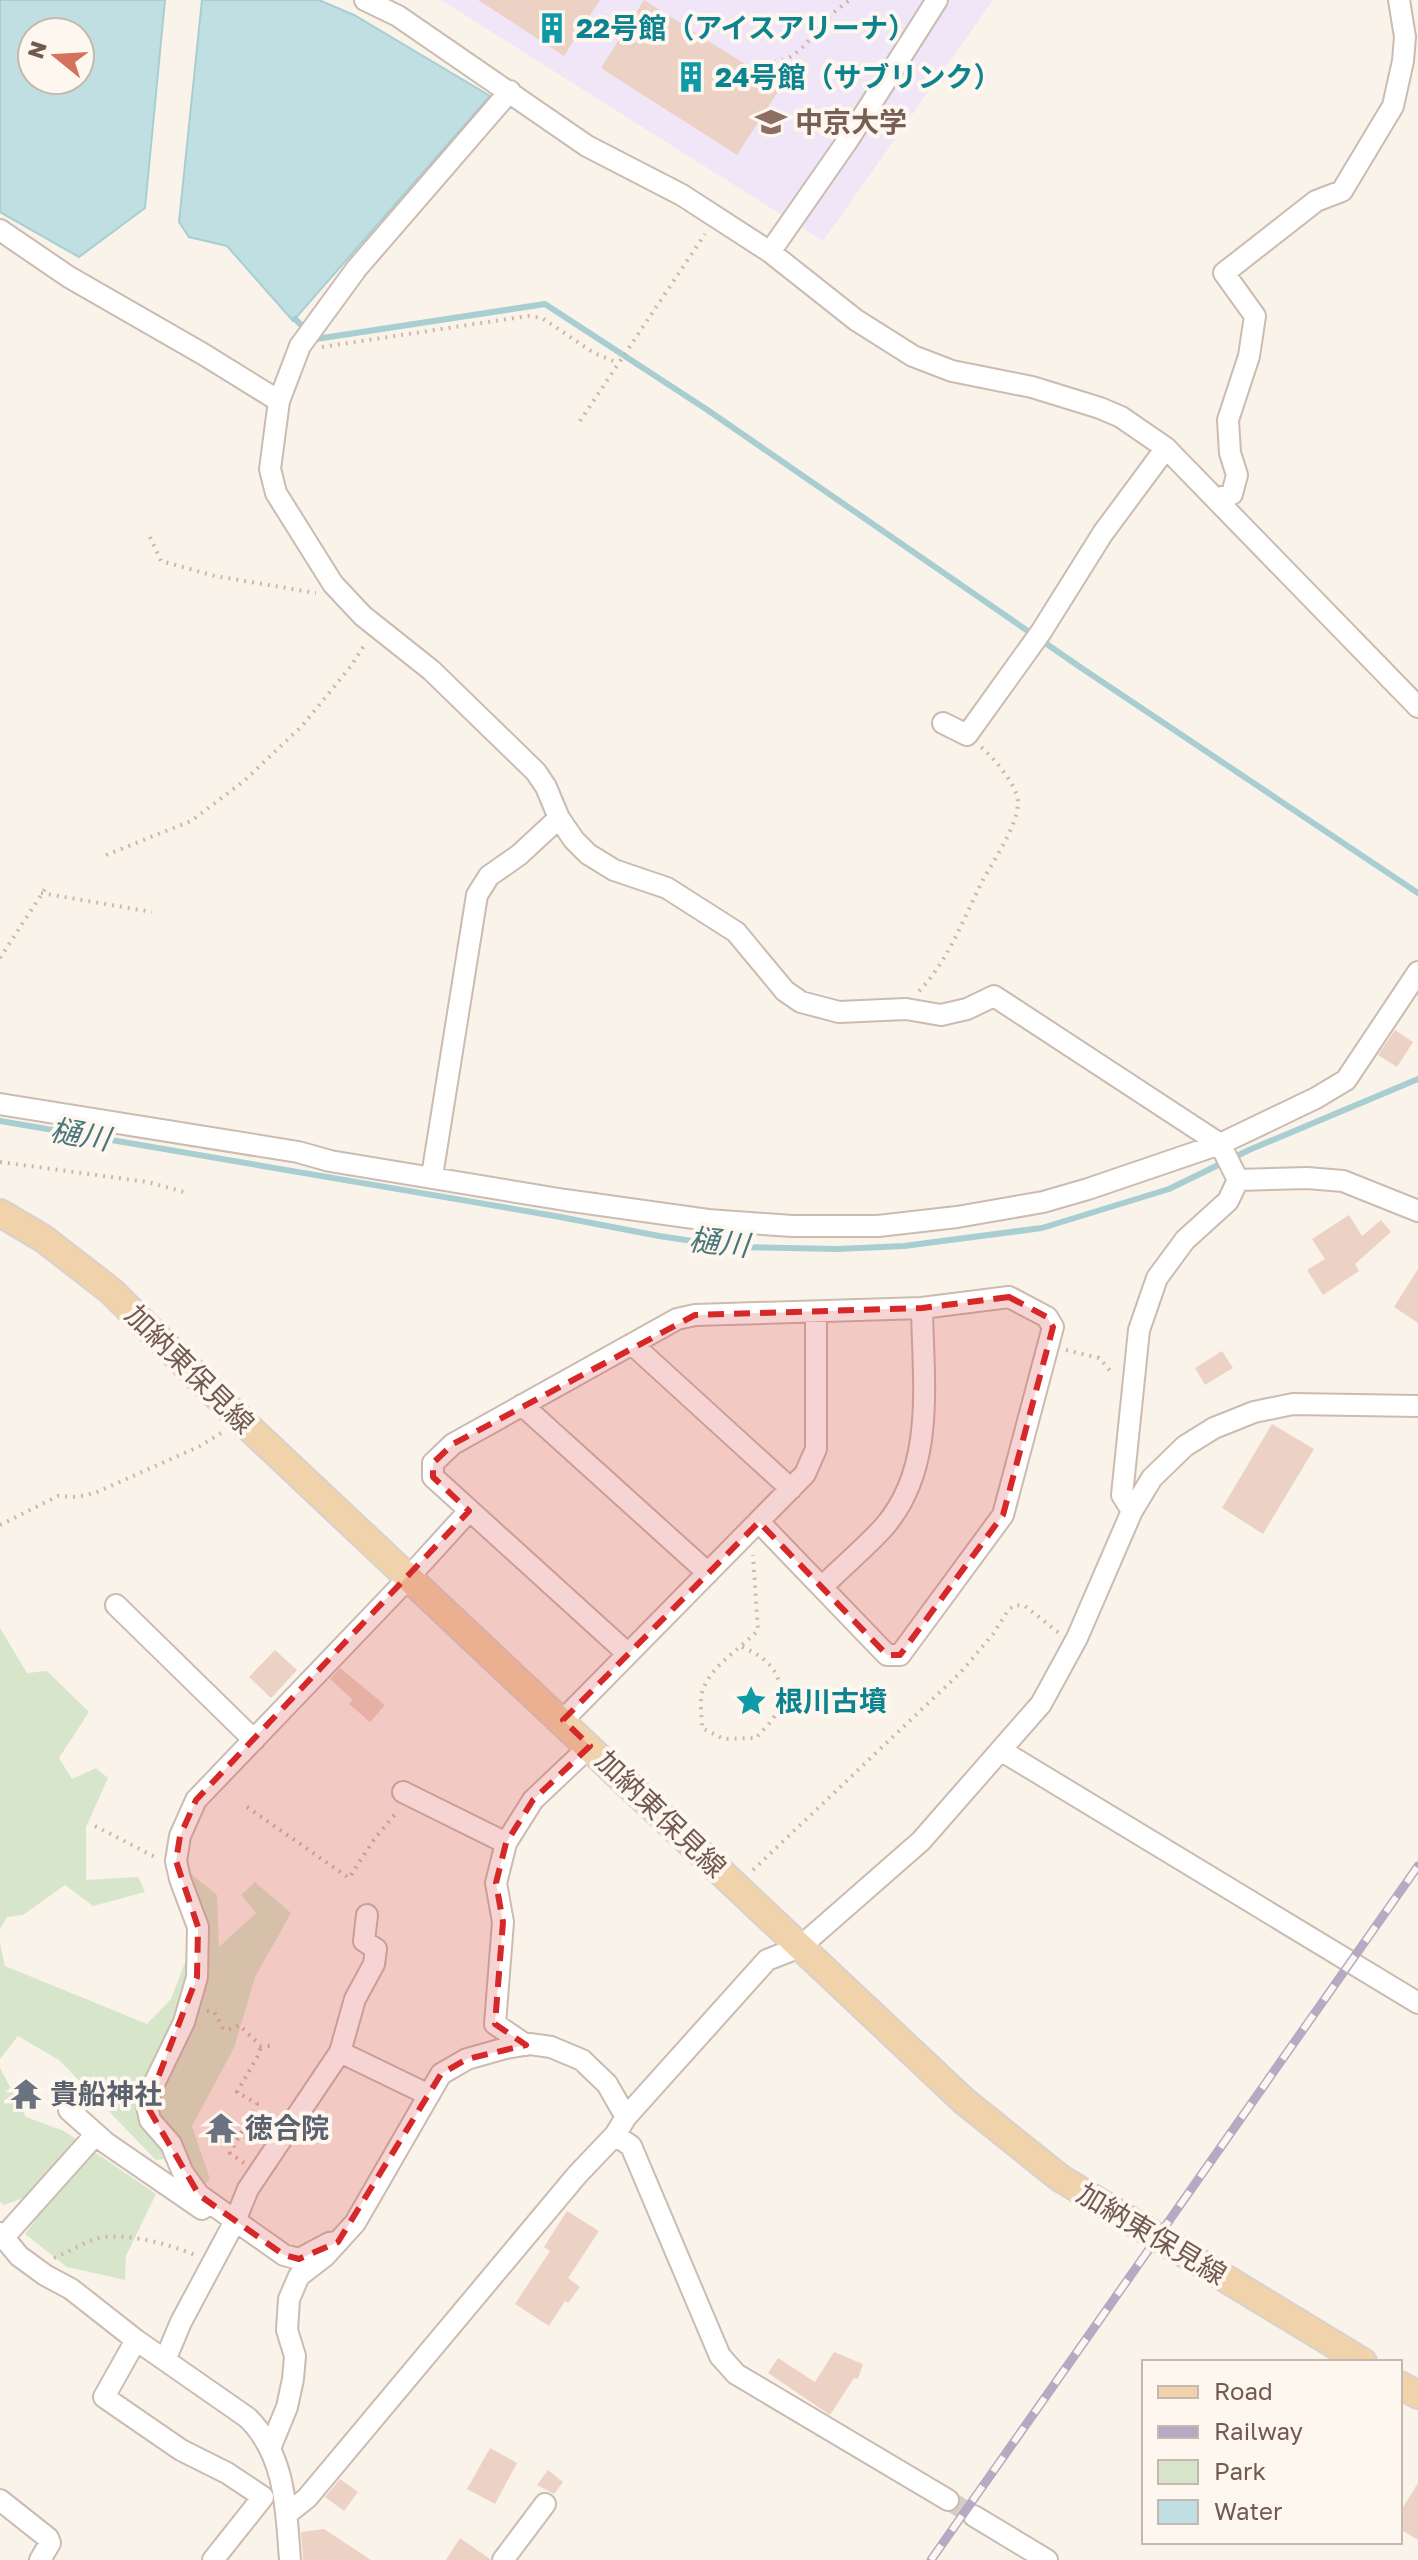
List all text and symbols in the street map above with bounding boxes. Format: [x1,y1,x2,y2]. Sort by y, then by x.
building icon: 22号館（アイスアリーナ） [535,11,569,45]
place label: 22号館（アイスアリーナ） [576,11,916,44]
north arrow [16,16,96,96]
text: N [21,38,52,62]
building icon: 24号館（サブリンク） [674,60,708,94]
place label: 24号館（サブリンク） [715,60,1002,93]
school or university icon: 中京大学 [754,105,788,139]
place label: 中京大学 [795,105,907,138]
water label: 樋川 [48,1111,116,1157]
water label: 樋川 [687,1221,754,1263]
street label: 加納東保見線 [119,1298,261,1440]
place icon: 根川古墳 [734,1684,768,1718]
place label: 根川古墳 [775,1684,887,1717]
street label: 加納東保見線 [589,1743,733,1884]
temple icon: 貴船神社 [9,2077,43,2111]
place label: 貴船神社 [50,2077,162,2110]
temple icon: 徳合院 [204,2111,238,2145]
place label: 徳合院 [245,2111,329,2144]
street label: 加納東保見線 [1072,2176,1233,2291]
legend [1142,2360,1402,2544]
text: Road [1214,2376,1273,2405]
text: Railway [1214,2416,1303,2445]
text: Park [1214,2456,1266,2485]
text: Water [1214,2496,1282,2525]

